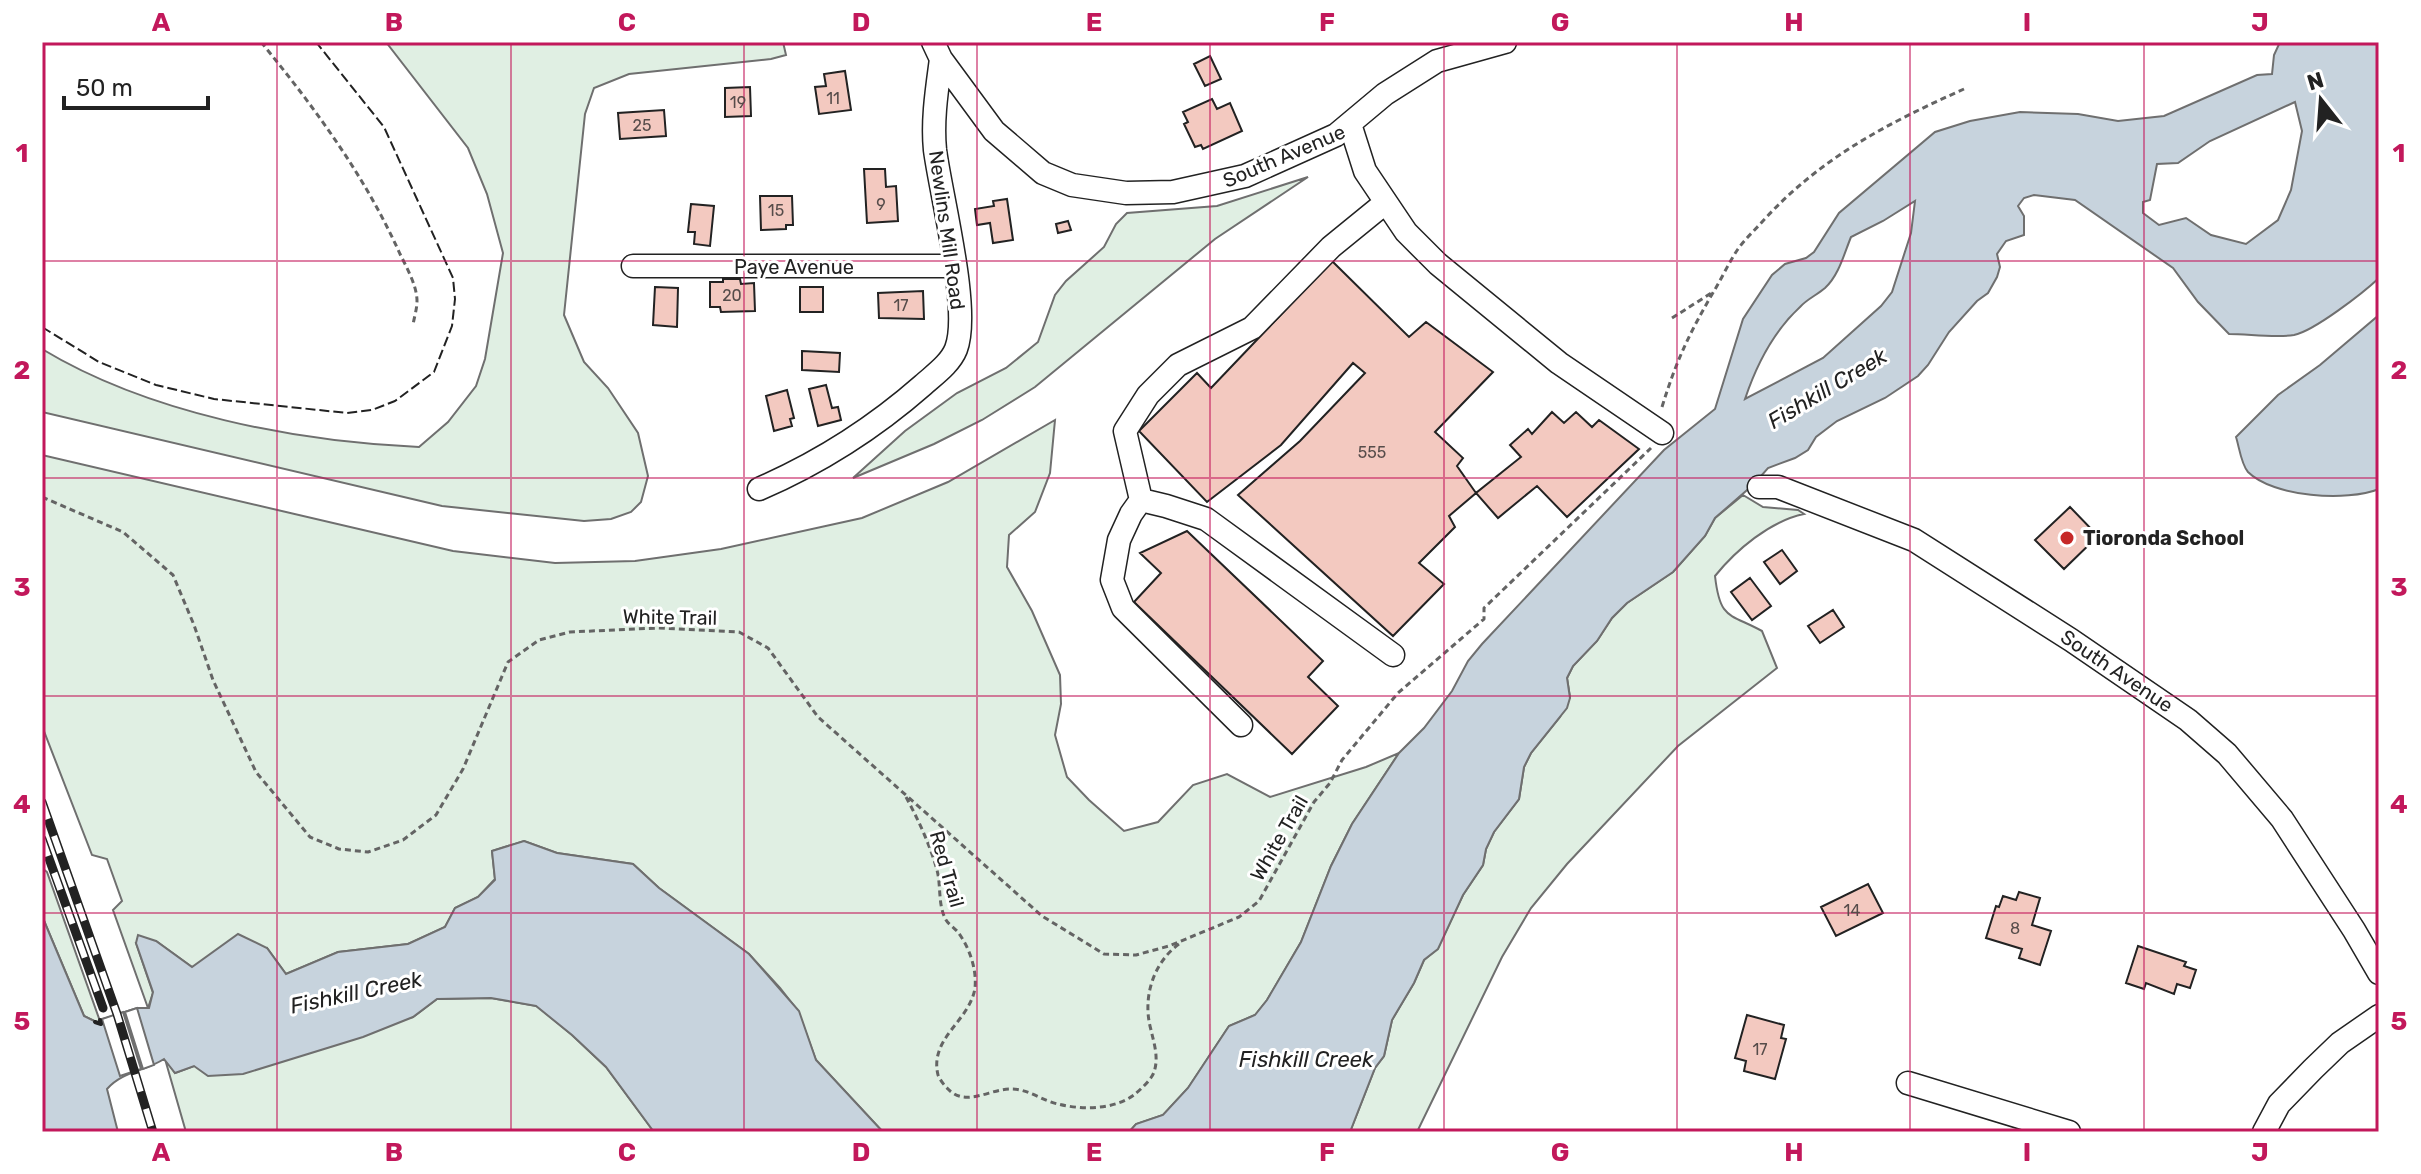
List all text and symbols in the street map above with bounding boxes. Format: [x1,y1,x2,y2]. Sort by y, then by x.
text: A [152,7,171,38]
text: B [385,7,403,38]
text: C [618,7,636,38]
text: D [852,7,870,38]
text: E [1086,7,1102,38]
text: F [1319,7,1335,38]
text: G [1551,7,1569,38]
text: H [1784,7,1804,38]
text: I [2023,7,2031,38]
text: J [2251,7,2269,38]
scale bar [64,60,208,110]
north arrow [2281,60,2361,140]
text: N [2304,66,2327,97]
text: 50 m [76,74,133,102]
house number: 11 [826,89,840,108]
house number: 19 [730,93,746,112]
house number: 25 [633,116,651,135]
street label: South Avenue [1219,119,1349,193]
text: 1 [16,138,28,169]
text: 1 [2393,138,2405,169]
street label: Newlins Mill Road [924,149,970,311]
house number: 9 [876,195,886,214]
house number: 15 [768,201,784,220]
street label: Paye Avenue [734,255,854,279]
house number: 20 [722,286,742,305]
house number: 17 [893,296,909,315]
water label: Fishkill Creek [1763,342,1892,435]
text: 2 [14,355,30,386]
text: 2 [2391,355,2407,386]
house number: 555 [1358,443,1386,462]
place label: Tioronda School [2083,526,2244,550]
marker: Tioronda School [2058,529,2076,547]
text: 3 [13,572,31,603]
text: 3 [2390,572,2408,603]
street label: White Trail [623,604,717,630]
street label: South Avenue [2056,625,2178,717]
text: 4 [13,789,31,820]
text: 4 [2390,789,2408,820]
street label: White Trail [1245,791,1313,885]
street label: Red Trail [925,828,969,910]
house number: 14 [1844,901,1860,920]
house number: 8 [2010,919,2020,938]
water label: Fishkill Creek [288,965,425,1020]
text: 5 [14,1006,30,1037]
text: 5 [2391,1006,2407,1037]
house number: 17 [1752,1040,1768,1059]
water label: Fishkill Creek [1239,1046,1374,1073]
text: A [152,1137,171,1168]
text: B [385,1137,403,1168]
text: C [618,1137,636,1168]
text: D [852,1137,870,1168]
text: E [1086,1137,1102,1168]
text: F [1319,1137,1335,1168]
text: G [1551,1137,1569,1168]
text: H [1784,1137,1804,1168]
text: I [2023,1137,2031,1168]
text: J [2251,1137,2269,1168]

